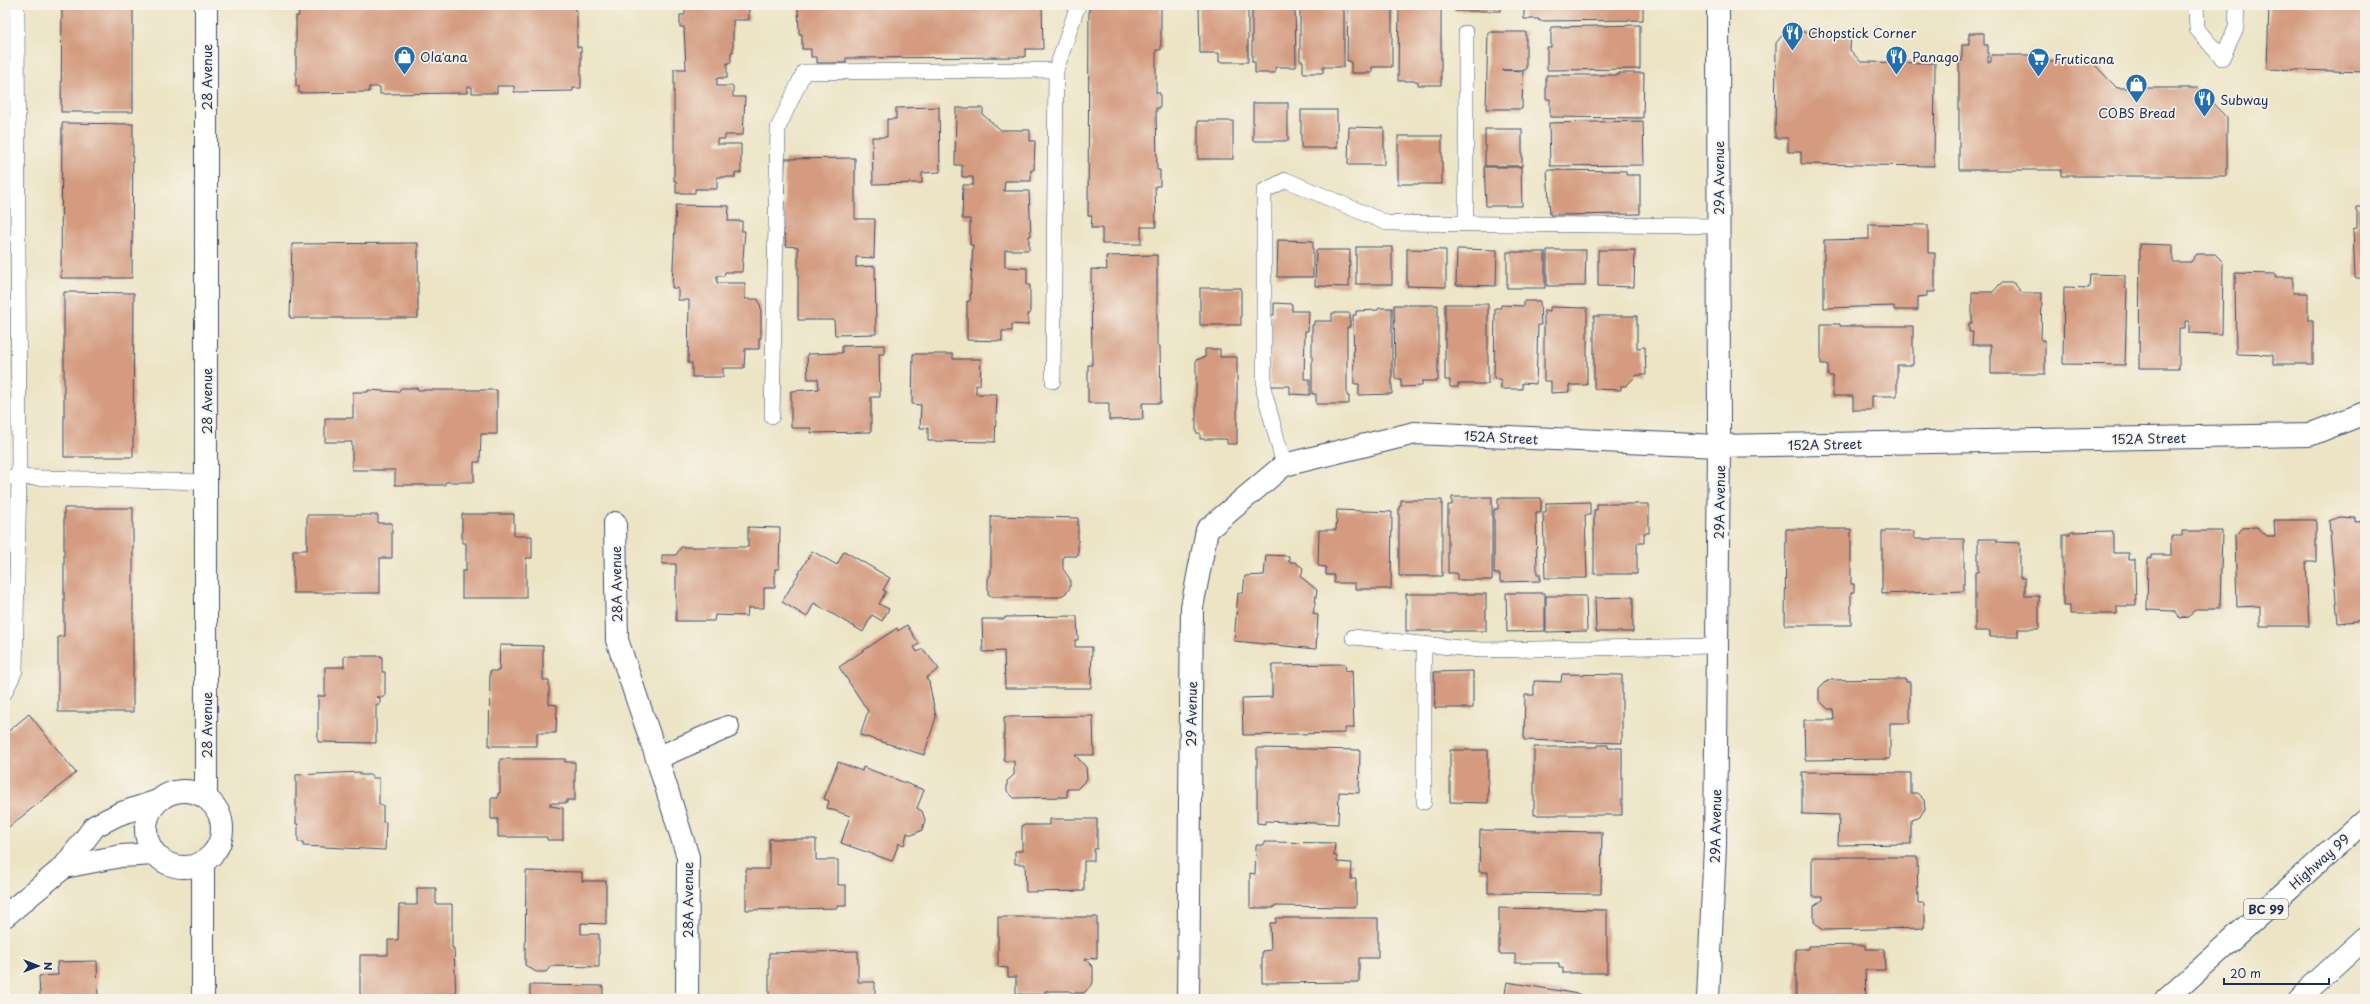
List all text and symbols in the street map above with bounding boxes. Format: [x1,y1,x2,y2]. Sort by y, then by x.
restaurant icon: Chopstick Corner [1780,19,1806,52]
place label: Chopstick Corner [1808,23,1918,42]
shop icon: Ola'ana [391,43,417,76]
restaurant icon: Panago [1883,43,1909,76]
street label: 28 Avenue [197,44,216,110]
supermarket icon: Fruticana [2026,45,2052,78]
place label: Ola'ana [420,47,469,66]
place label: Panago [1912,47,1959,66]
place label: Fruticana [2054,49,2115,68]
shop icon: COBS Bread [2124,71,2150,104]
restaurant icon: Subway [2192,86,2218,119]
place label: Subway [2220,90,2268,109]
place label: COBS Bread [2098,103,2176,122]
street label: 29A Avenue [1709,141,1728,215]
street label: 28 Avenue [197,368,216,434]
street label: 152A Street [1463,426,1539,448]
street label: 152A Street [2112,428,2186,448]
street label: 152A Street [1788,434,1862,454]
street label: 29A Avenue [1709,465,1729,539]
street label: 28A Avenue [606,546,626,622]
street label: 29 Avenue [1181,681,1201,747]
street label: 28 Avenue [197,692,216,758]
street label: 29A Avenue [1705,789,1725,863]
street label: Highway 99 [2285,829,2353,893]
street label: 28A Avenue [678,862,697,938]
road number: BC 99 [2244,899,2288,919]
north arrow [18,946,58,986]
scale bar [2224,960,2329,986]
text: N [40,962,57,971]
text: 20 m [2230,964,2261,982]

